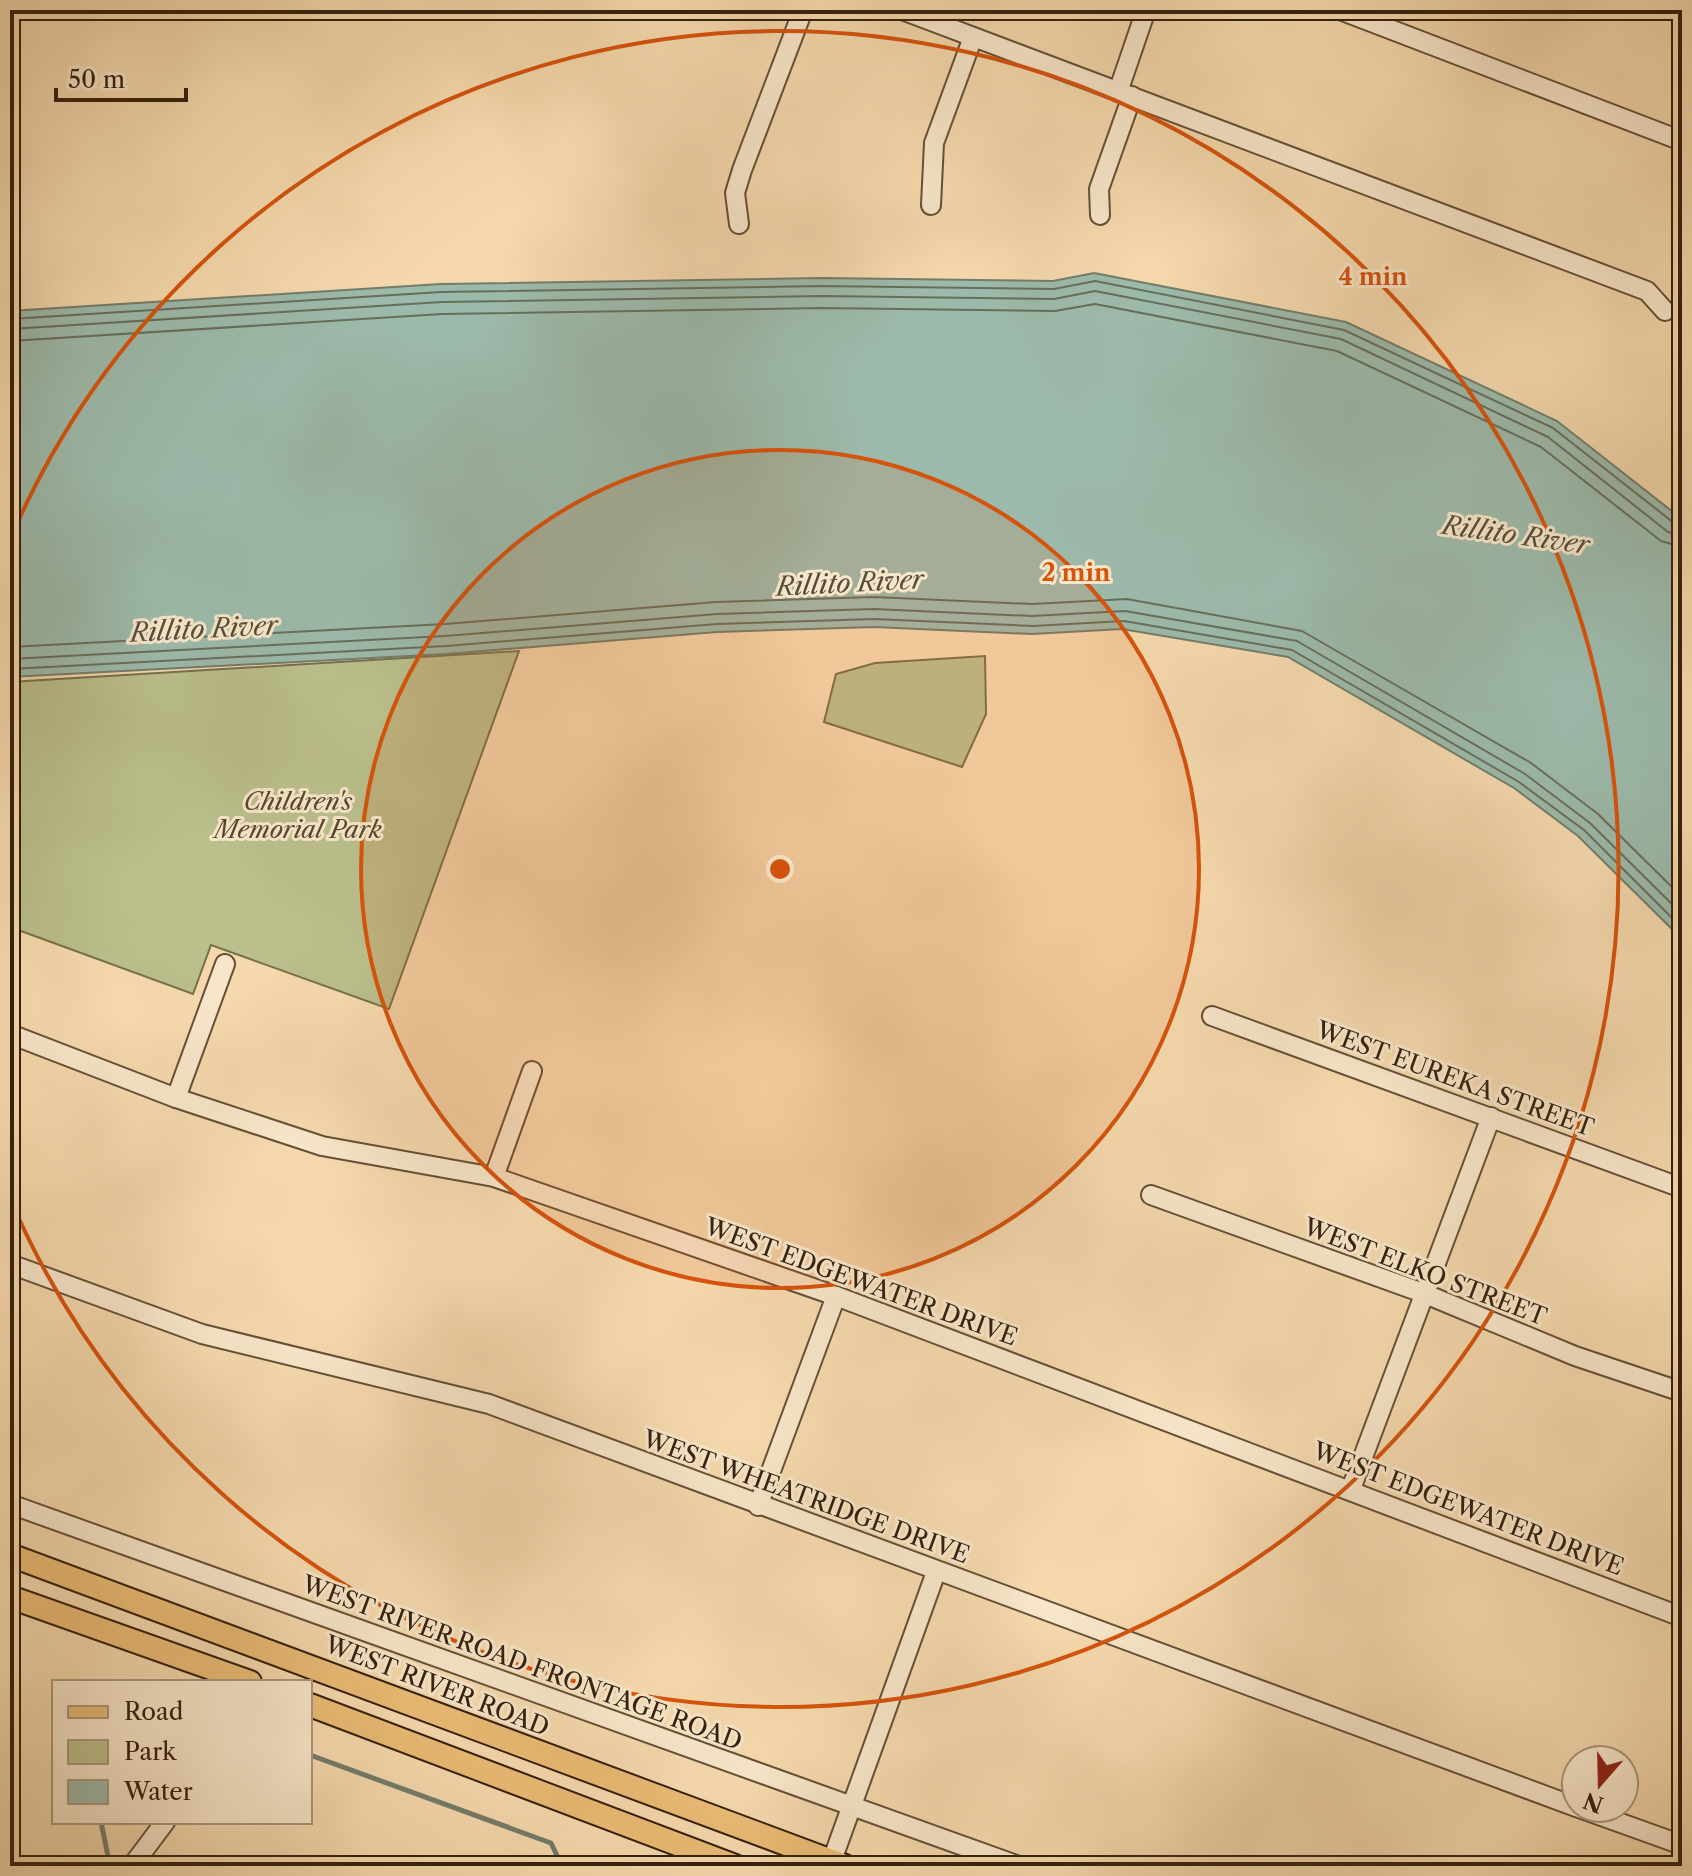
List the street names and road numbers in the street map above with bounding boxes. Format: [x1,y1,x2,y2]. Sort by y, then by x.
street label: WEST EUREKA STREET [1312,1014,1598,1142]
street label: WEST EDGEWATER DRIVE [700,1211,1021,1352]
street label: WEST ELKO STREET [1299,1211,1551,1331]
street label: WEST WHEATRIDGE DRIVE [638,1424,973,1569]
street label: WEST EDGEWATER DRIVE [1308,1435,1628,1581]
street label: WEST RIVER ROAD FRONTAGE ROAD [297,1569,747,1757]
street label: WEST RIVER ROAD [320,1630,554,1742]

